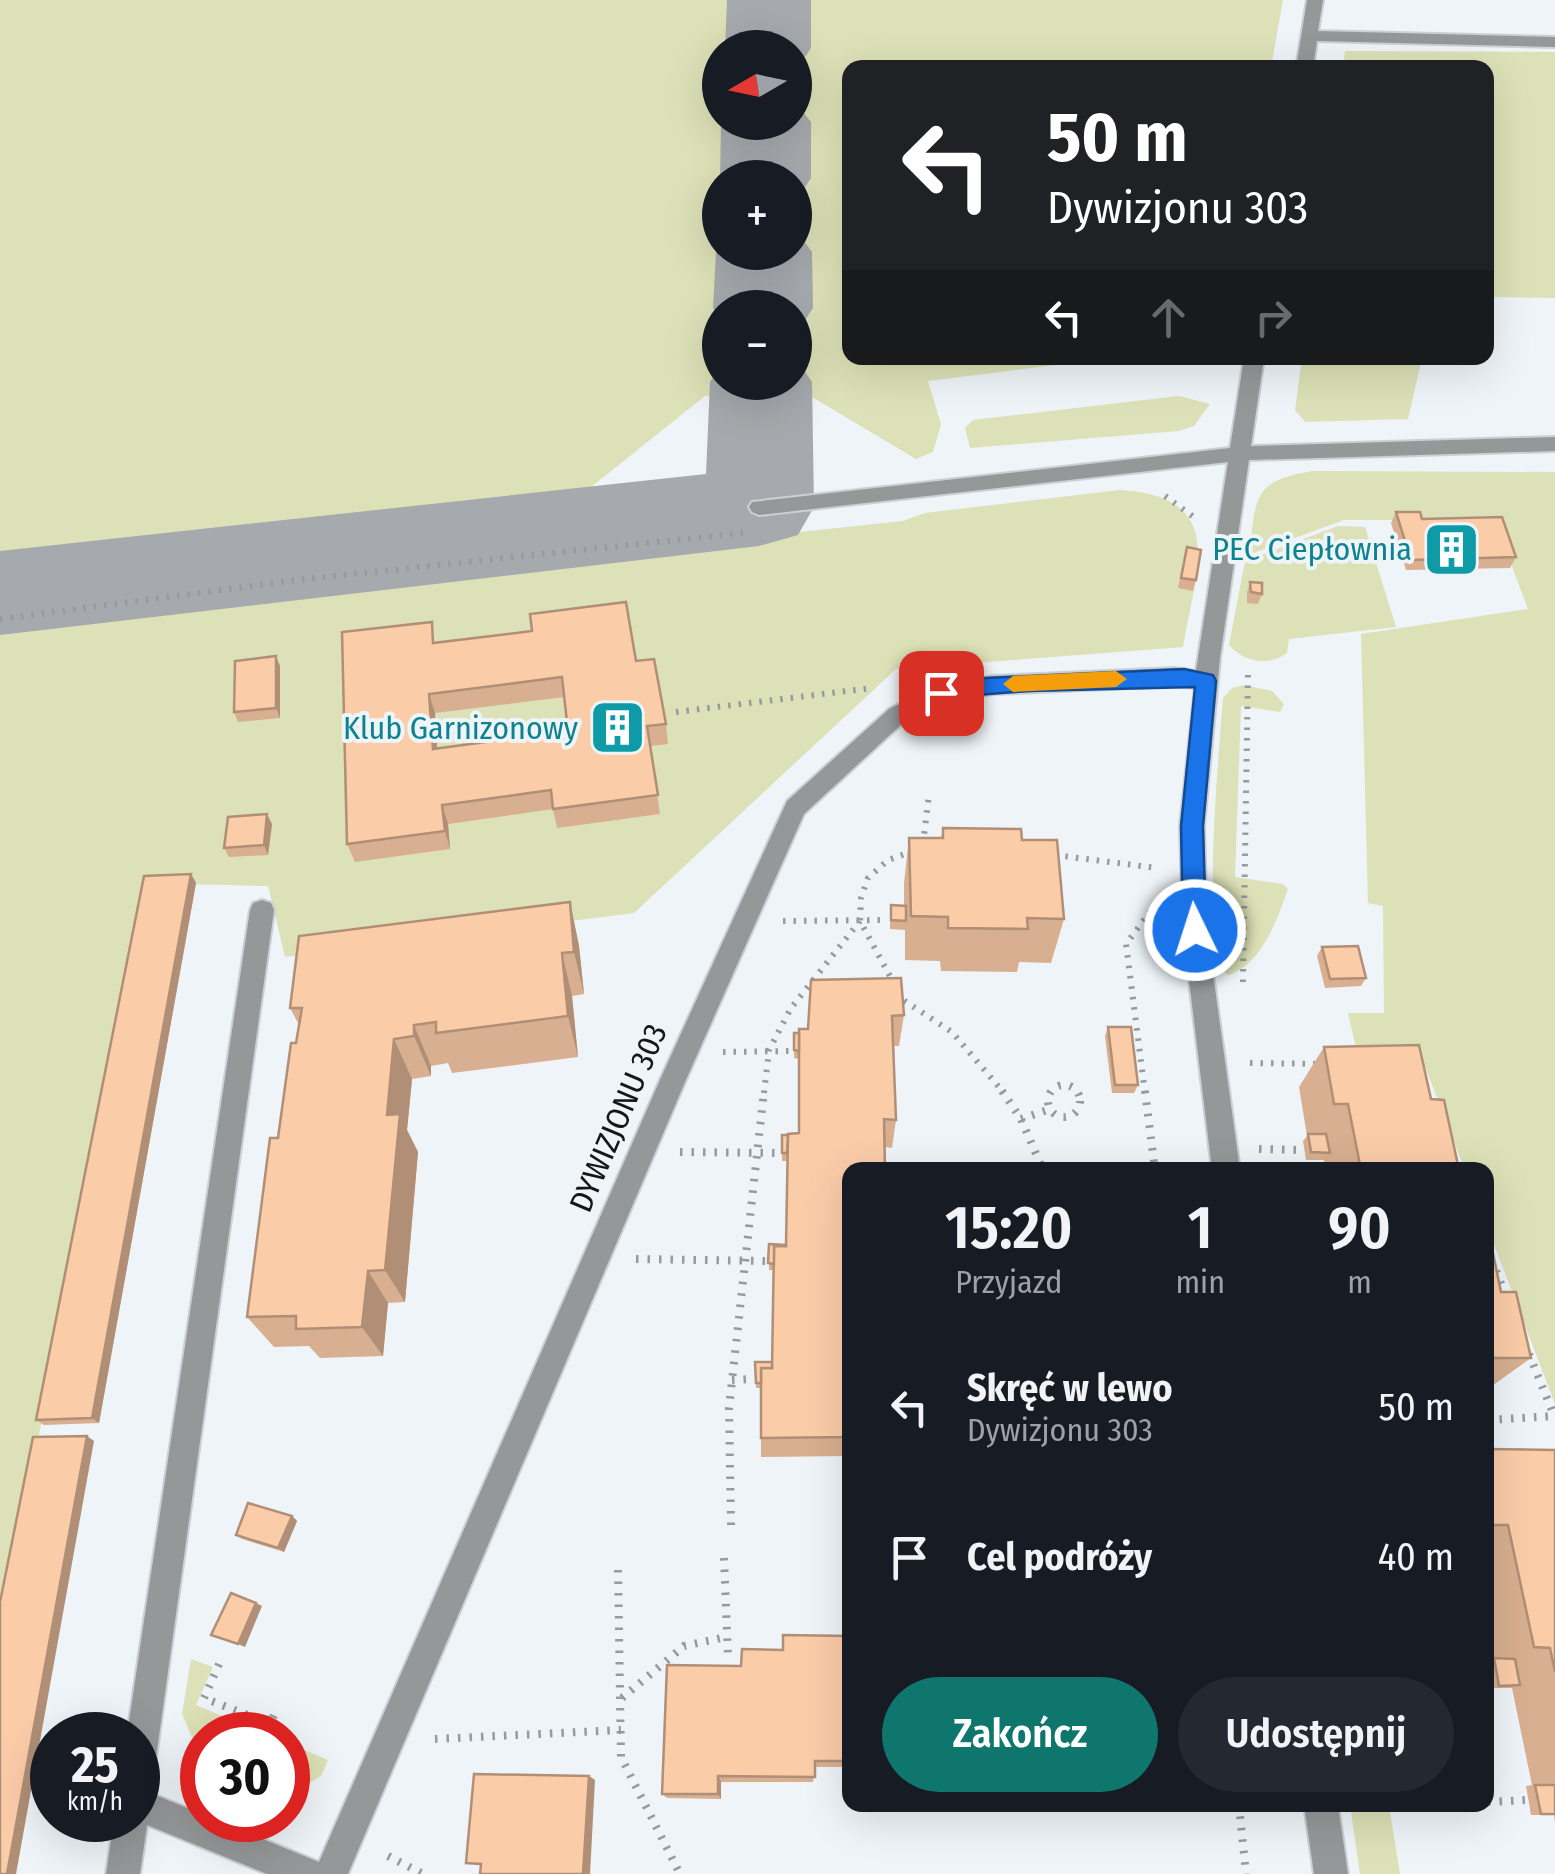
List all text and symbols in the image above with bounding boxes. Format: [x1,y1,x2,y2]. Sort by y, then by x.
north arrow [702,30,812,140]
map controls [702,30,812,400]
text: 50 m [1047,96,1188,180]
icon: left [882,100,1012,230]
button: + [702,160,812,270]
text: Dywizjonu 303 [1047,181,1308,235]
button: − [702,290,812,400]
icon: left [1036,290,1091,345]
icon: ahead [1141,290,1196,345]
icon: right [1246,290,1301,345]
building icon: PEC Ciepłownia [1421,519,1481,579]
place label: PEC Ciepłownia [1212,530,1412,568]
pin [899,651,984,736]
icon: arrive [914,666,969,721]
building icon: Klub Garnizonowy [587,698,647,758]
place label: Klub Garnizonowy [343,709,579,747]
position arrow [1143,878,1247,982]
street label: DYWIZJONU 303 [561,1018,675,1218]
text: 15:20 [945,1192,1072,1264]
text: 1 [1188,1192,1213,1264]
text: 90 [1328,1192,1391,1264]
text: Przyjazd [955,1263,1062,1301]
text: min [1176,1263,1225,1301]
text: m [1347,1263,1372,1301]
text: Skręć w lewo [967,1365,1173,1411]
icon: left [882,1380,937,1435]
text: 50 m [1379,1384,1454,1430]
text: Dywizjonu 303 [967,1411,1153,1449]
icon: arrive [882,1530,937,1585]
text: Cel podróży [967,1534,1152,1580]
text: 40 m [1378,1534,1454,1580]
button: Zakończ [882,1677,1158,1792]
button: Udostępnij [1178,1677,1454,1792]
speed limit sign: 30 [180,1712,310,1842]
text: 25 [71,1735,119,1795]
text: km/h [67,1787,123,1817]

